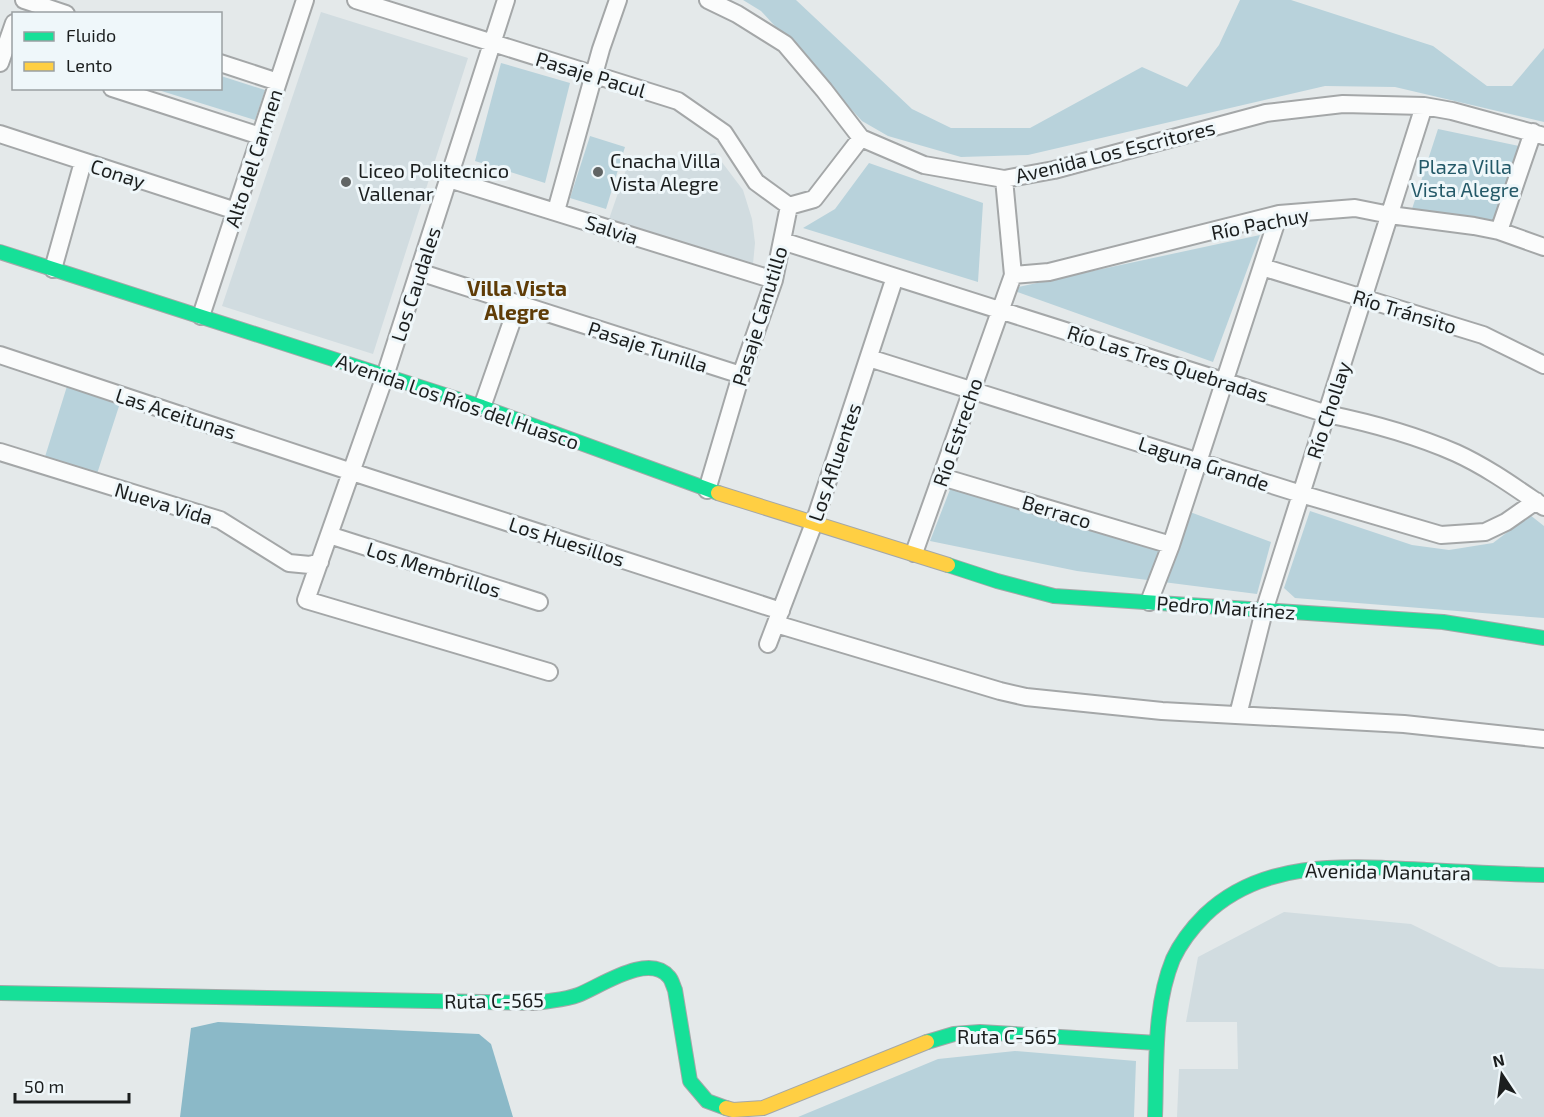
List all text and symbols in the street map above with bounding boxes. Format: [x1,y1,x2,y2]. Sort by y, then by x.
legend [12,12,222,90]
text: Fluido [66,24,116,46]
street label: Pasaje Pacul [533,46,649,102]
text: Lento [66,54,112,76]
street label: Alto del Carmen [219,86,287,230]
street label: Avenida Los Escritores [1013,115,1217,187]
place label: Cnacha Villa Vista Alegre [610,148,720,195]
street label: Conay [88,153,149,193]
park label: Plaza Villa Vista Alegre [1411,154,1519,201]
place label: Liceo Politecnico Vallenar [358,158,509,205]
marker: Cnacha Villa Vista Alegre [591,165,605,179]
marker: Liceo Politecnico Vallenar [339,175,353,189]
street label: Río Pachuy [1209,202,1311,244]
street label: Salvia [582,209,642,249]
street label: Los Caudales [385,224,445,344]
street label: Pasaje Canutillo [726,243,792,389]
district label: Villa Vista Alegre [467,275,567,324]
street label: Río Tránsito [1350,284,1460,338]
street label: Pasaje Tunilla [585,315,711,377]
street label: Río Las Tres Quebradas [1064,319,1272,407]
street label: Avenida Los Ríos del Huasco [333,348,583,454]
street label: Río Chollay [1301,358,1355,462]
street label: Río Estrecho [927,374,987,490]
street label: Las Aceitunas [113,382,239,444]
street label: Los Afluentes [803,400,865,524]
street label: Laguna Grande [1135,431,1273,495]
street label: Nueva Vida [112,477,216,529]
street label: Berraco [1019,489,1095,533]
street label: Los Huesillos [506,511,628,571]
street label: Los Membrillos [364,536,504,602]
street label: Pedro Martínez [1156,590,1296,624]
street label: Avenida Manutara [1305,858,1471,884]
street label: Ruta C-565 [444,987,544,1013]
street label: Ruta C-565 [957,1024,1057,1048]
north arrow [1472,1045,1532,1105]
text: N [1491,1049,1506,1070]
scale bar [15,1066,129,1104]
text: 50 m [24,1075,64,1097]

